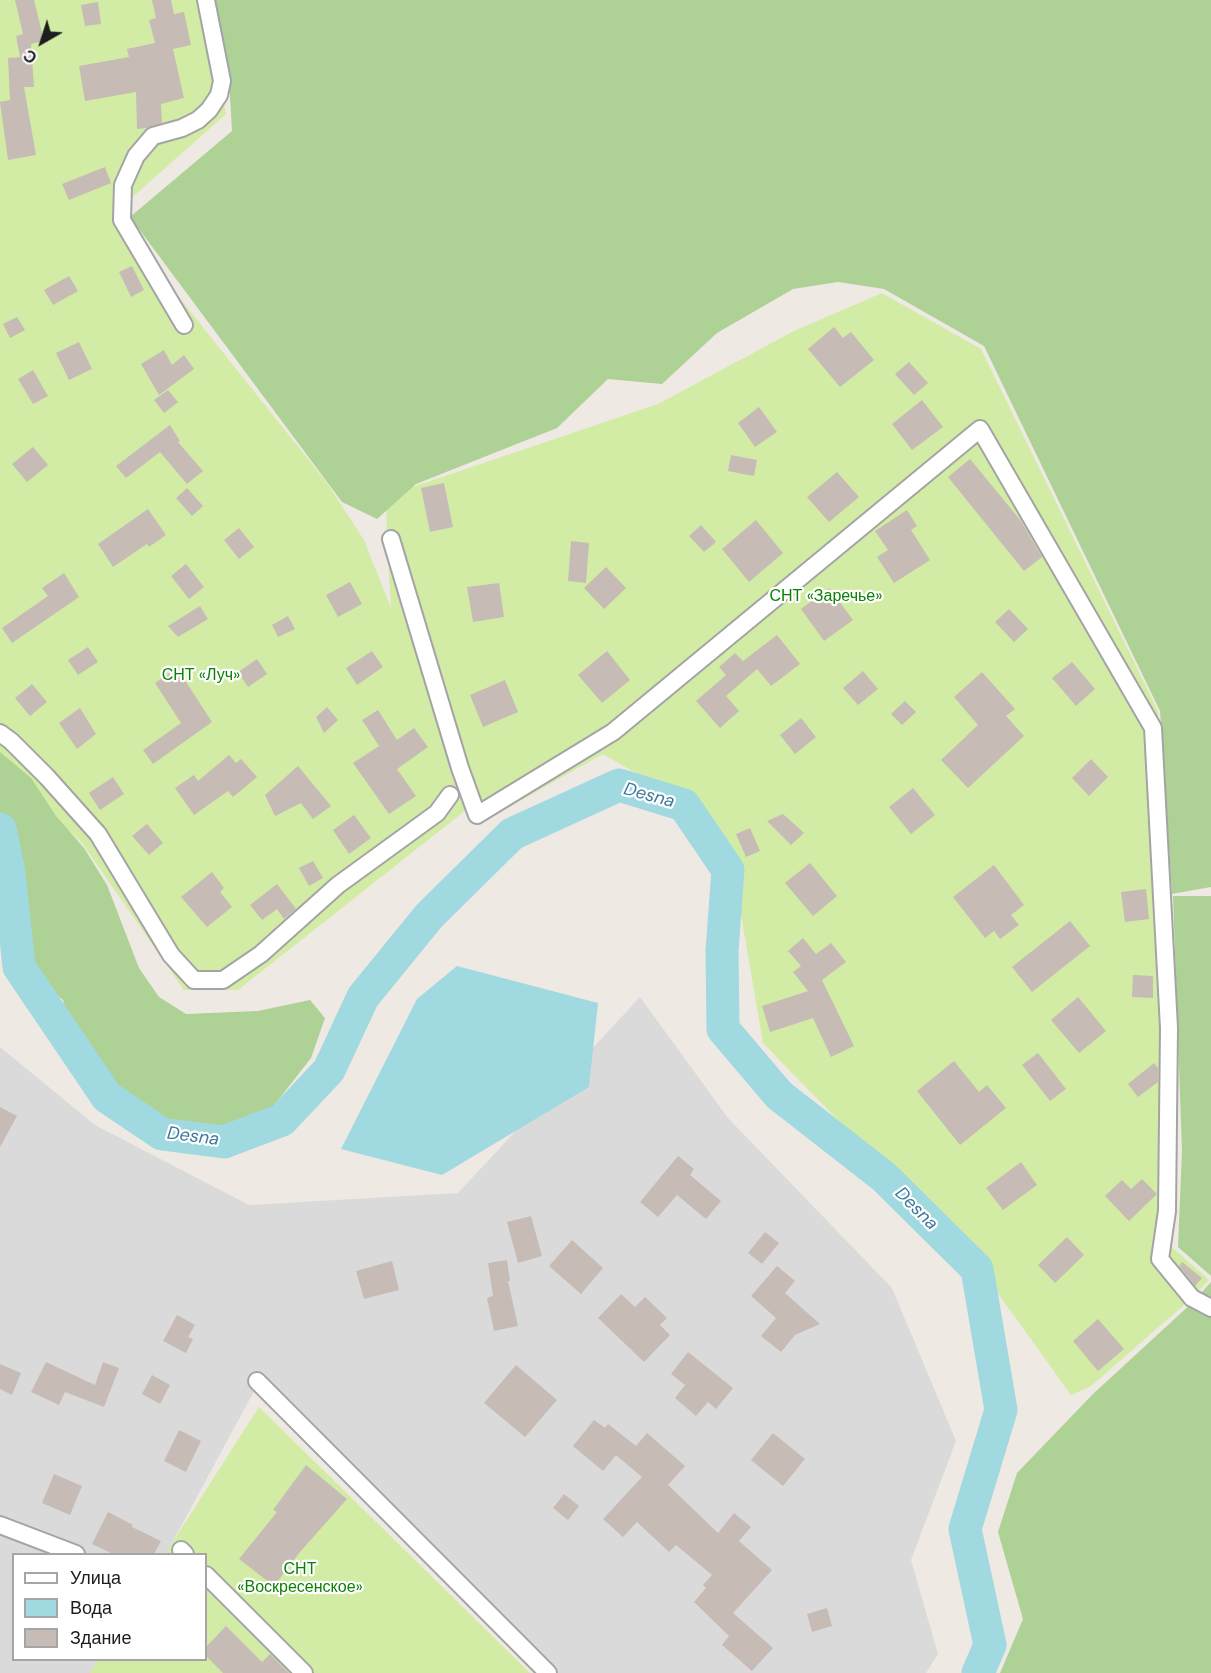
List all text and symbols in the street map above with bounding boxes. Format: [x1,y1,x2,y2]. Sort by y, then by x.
north arrow [12,12,72,72]
text: С [19,45,41,68]
park label: СНТ «Заречье» [769,587,883,607]
park label: СНТ «Луч» [162,666,240,686]
water label: Desna [621,779,677,813]
water label: Desna [166,1123,220,1151]
water label: Desna [890,1183,942,1235]
legend [12,1553,207,1661]
park label: СНТ «Воскресенское» [237,1560,363,1598]
text: Улица [70,1566,121,1590]
text: Вода [70,1596,112,1620]
text: Здание [70,1626,131,1650]

